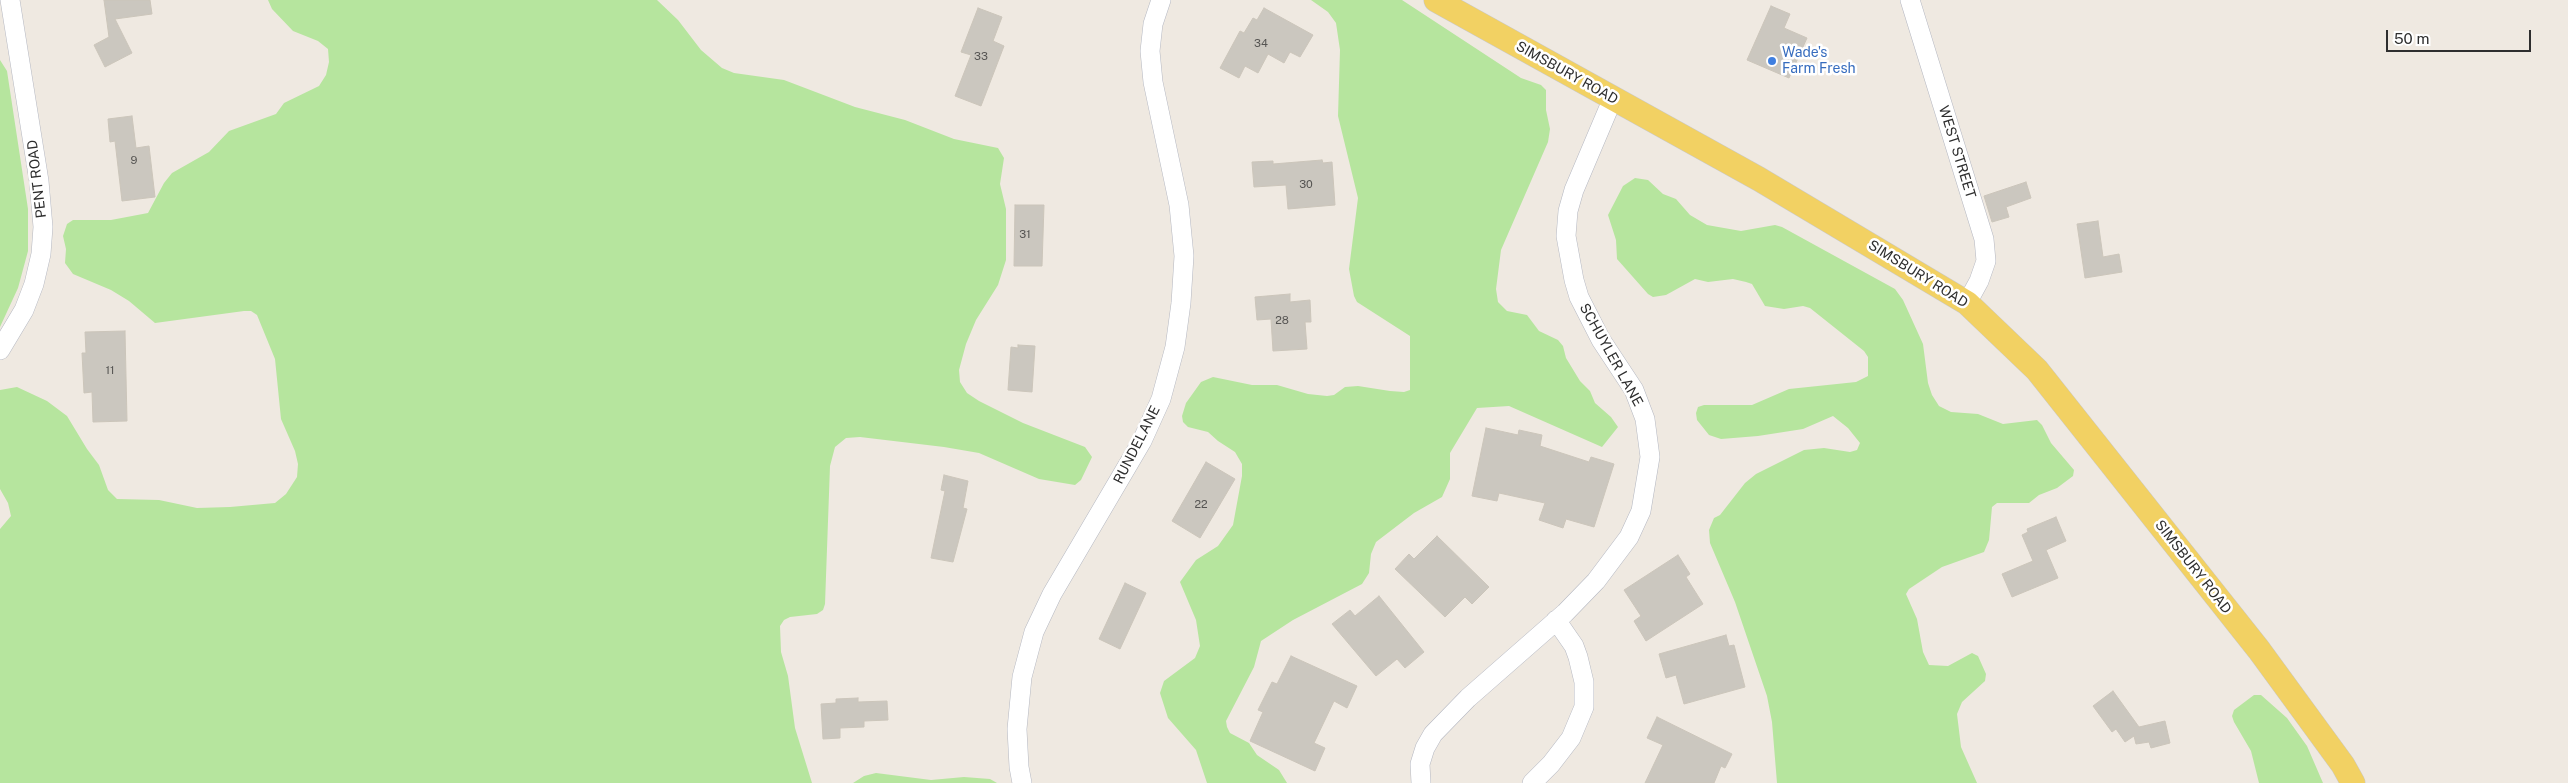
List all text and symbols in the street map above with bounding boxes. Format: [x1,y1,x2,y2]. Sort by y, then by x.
scale bar [2388,20,2533,52]
text: 50 m [2394,30,2429,47]
house number: 34 [1254,37,1268,51]
street label: SIMSBURY ROAD [1513,38,1621,108]
place label: Wade's Farm Fresh [1782,45,1856,78]
house number: 33 [974,50,988,64]
marker: Wade's Farm Fresh [1766,55,1778,67]
street label: WEST STREET [1935,104,1979,200]
street label: PENT ROAD [24,139,50,219]
house number: 9 [131,154,137,168]
house number: 30 [1299,178,1313,192]
house number: 31 [1019,228,1031,242]
street label: SIMSBURY ROAD [1865,237,1971,311]
street label: SCHUYLER LANE [1576,301,1646,409]
house number: 28 [1275,314,1289,328]
house number: 11 [106,364,114,378]
street label: RUNDELANE [1110,403,1164,487]
house number: 22 [1194,498,1208,512]
street label: SIMSBURY ROAD [2151,517,2235,617]

